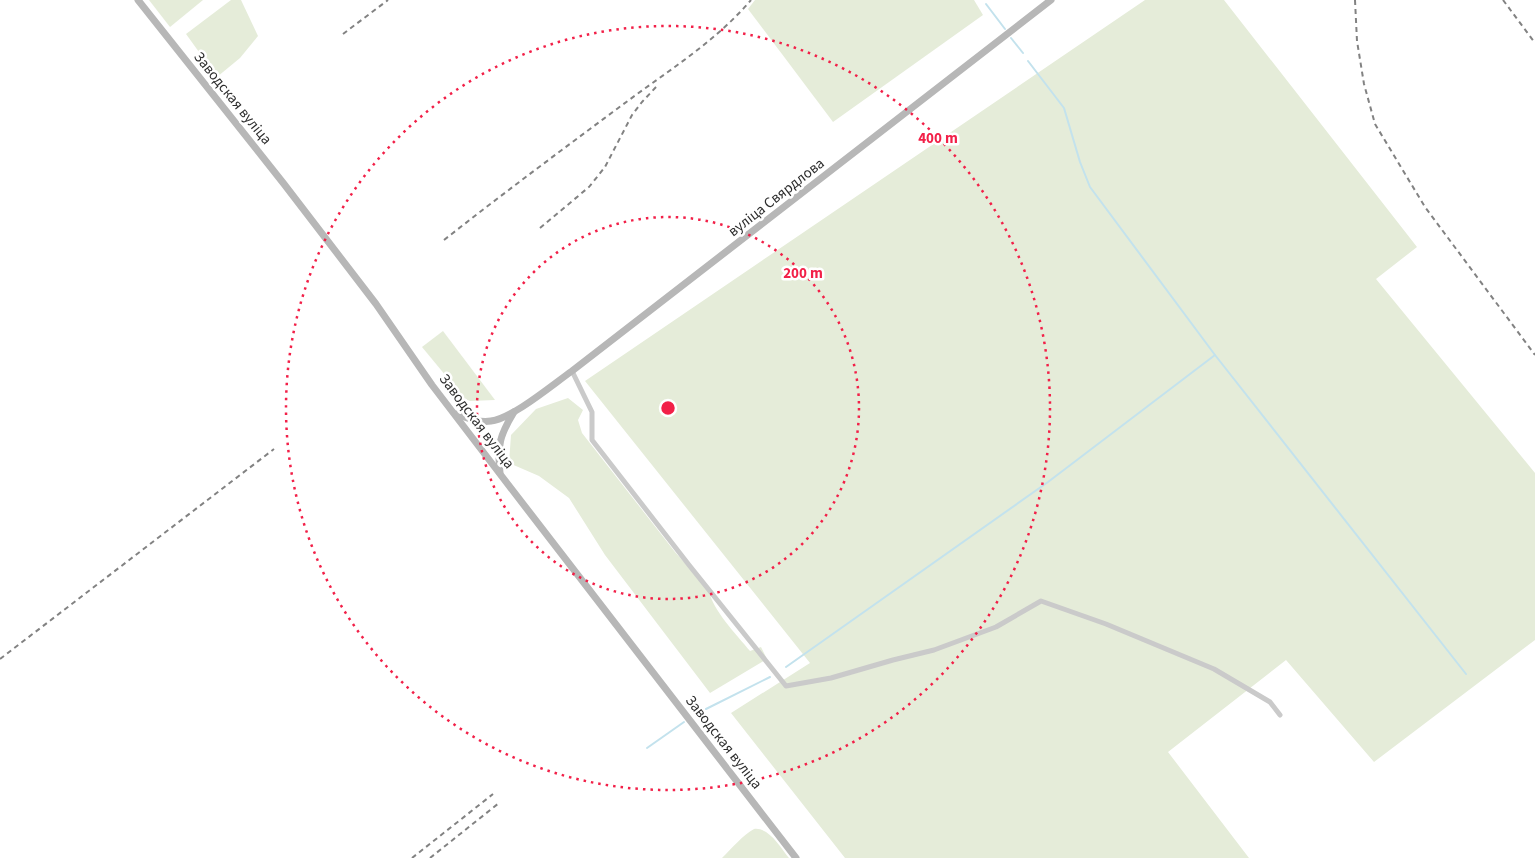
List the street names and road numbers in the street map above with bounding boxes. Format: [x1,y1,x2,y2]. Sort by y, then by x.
street label: Заводская вуліца [189,47,277,149]
street label: вуліца Свярдлова [724,153,829,242]
street label: Заводская вуліца [434,369,519,473]
street label: Заводская вуліца [680,691,767,794]

